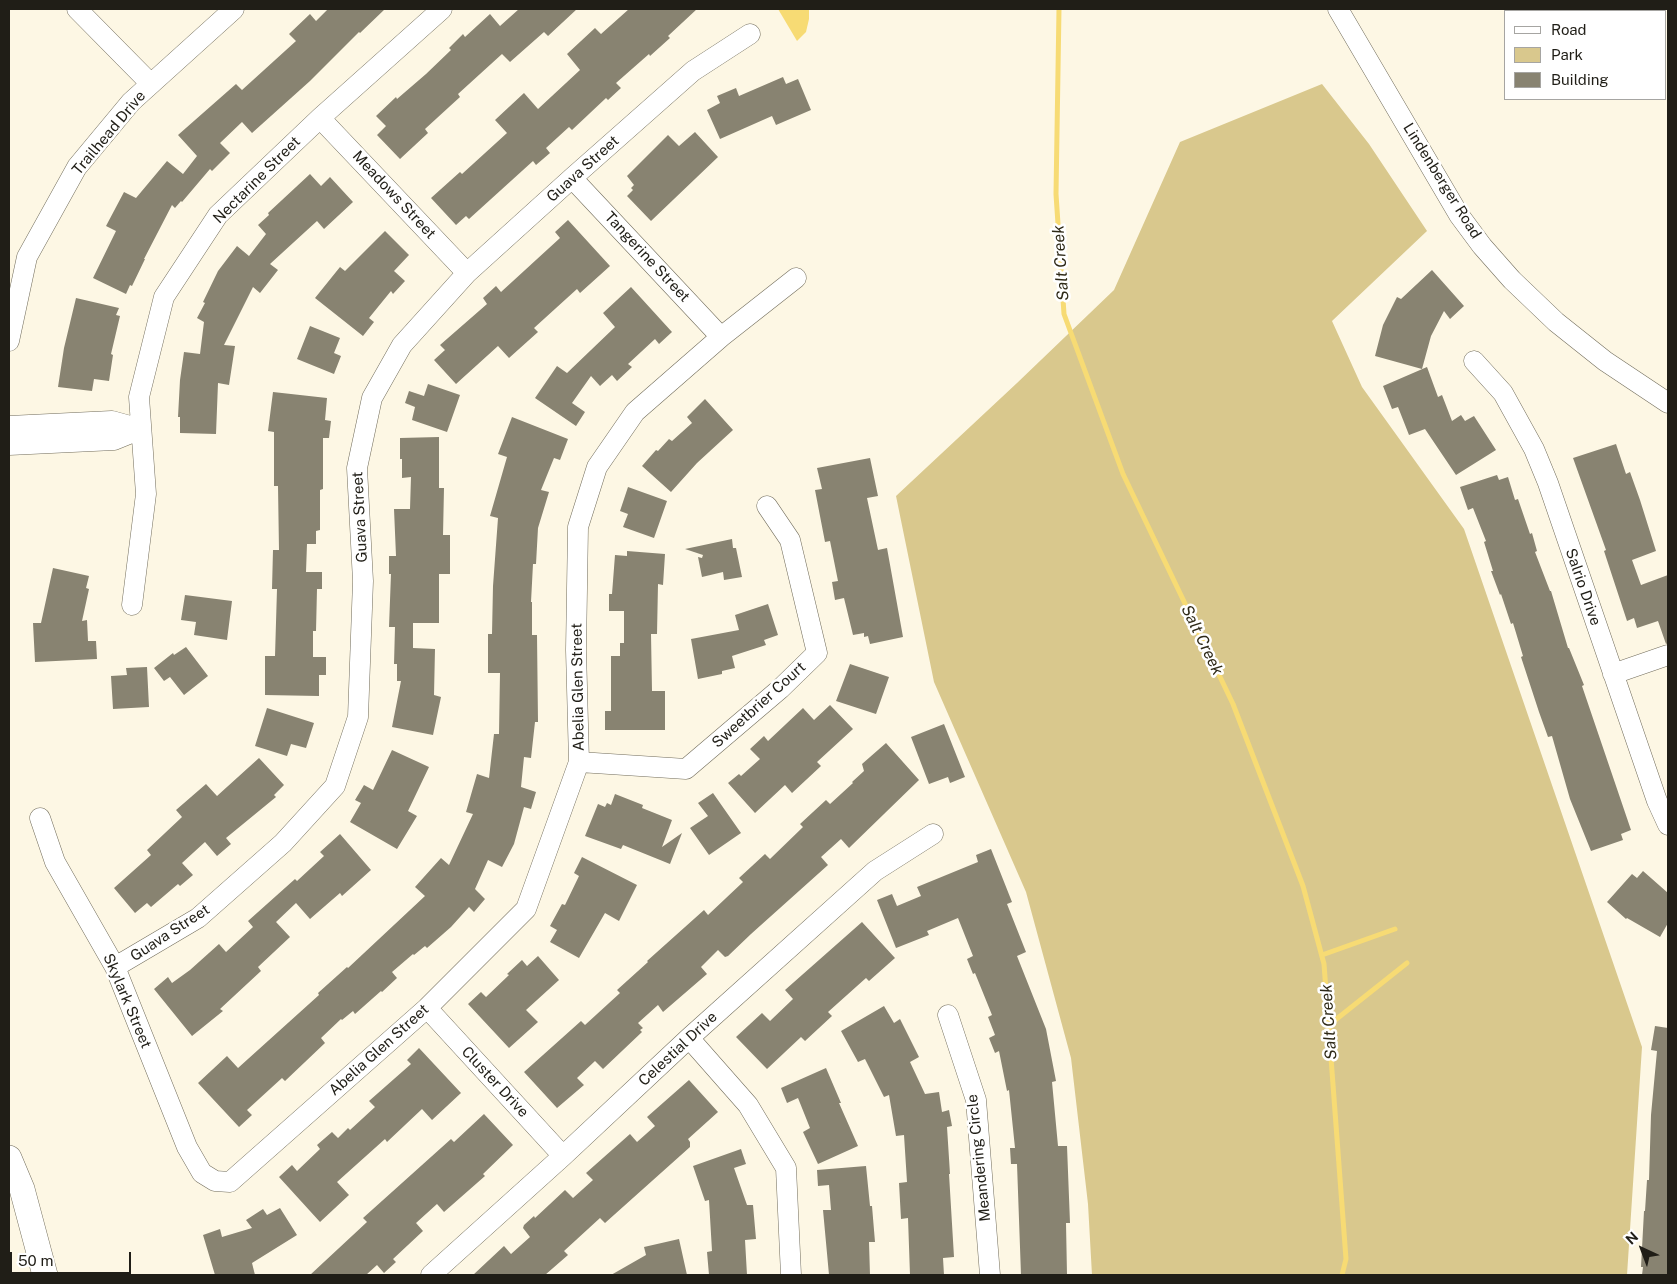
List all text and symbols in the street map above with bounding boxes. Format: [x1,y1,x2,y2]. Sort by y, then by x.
legend [1504,10,1667,100]
text: Road [1551,21,1587,38]
text: Park [1551,46,1583,63]
text: Building [1551,71,1609,88]
street label: Trailhead Drive [69,87,149,179]
street label: Lindenberger Road [1399,120,1485,242]
street label: Guava Street [543,132,623,206]
street label: Nectarine Street [210,133,304,227]
street label: Meadows Street [349,147,439,243]
street label: Tangerine Street [601,208,693,306]
water label: Salt Creek [1049,225,1073,301]
street label: Guava Street [349,471,371,563]
street label: Salrio Drive [1561,546,1605,628]
water label: Salt Creek [1177,602,1227,678]
street label: Abelia Glen Street [568,623,588,751]
street label: Sweetbrier Court [708,658,810,752]
street label: Guava Street [127,901,213,965]
street label: Skylark Street [99,951,155,1051]
water label: Salt Creek [1317,984,1341,1060]
street label: Abelia Glen Street [325,1000,433,1100]
street label: Celestial Drive [635,1008,721,1090]
street label: Cluster Drive [458,1043,532,1121]
street label: Meandering Circle [963,1093,995,1223]
north arrow [1617,1224,1667,1274]
text: N [1622,1228,1641,1248]
scale bar [12,1242,134,1274]
text: 50 m [18,1252,53,1269]

